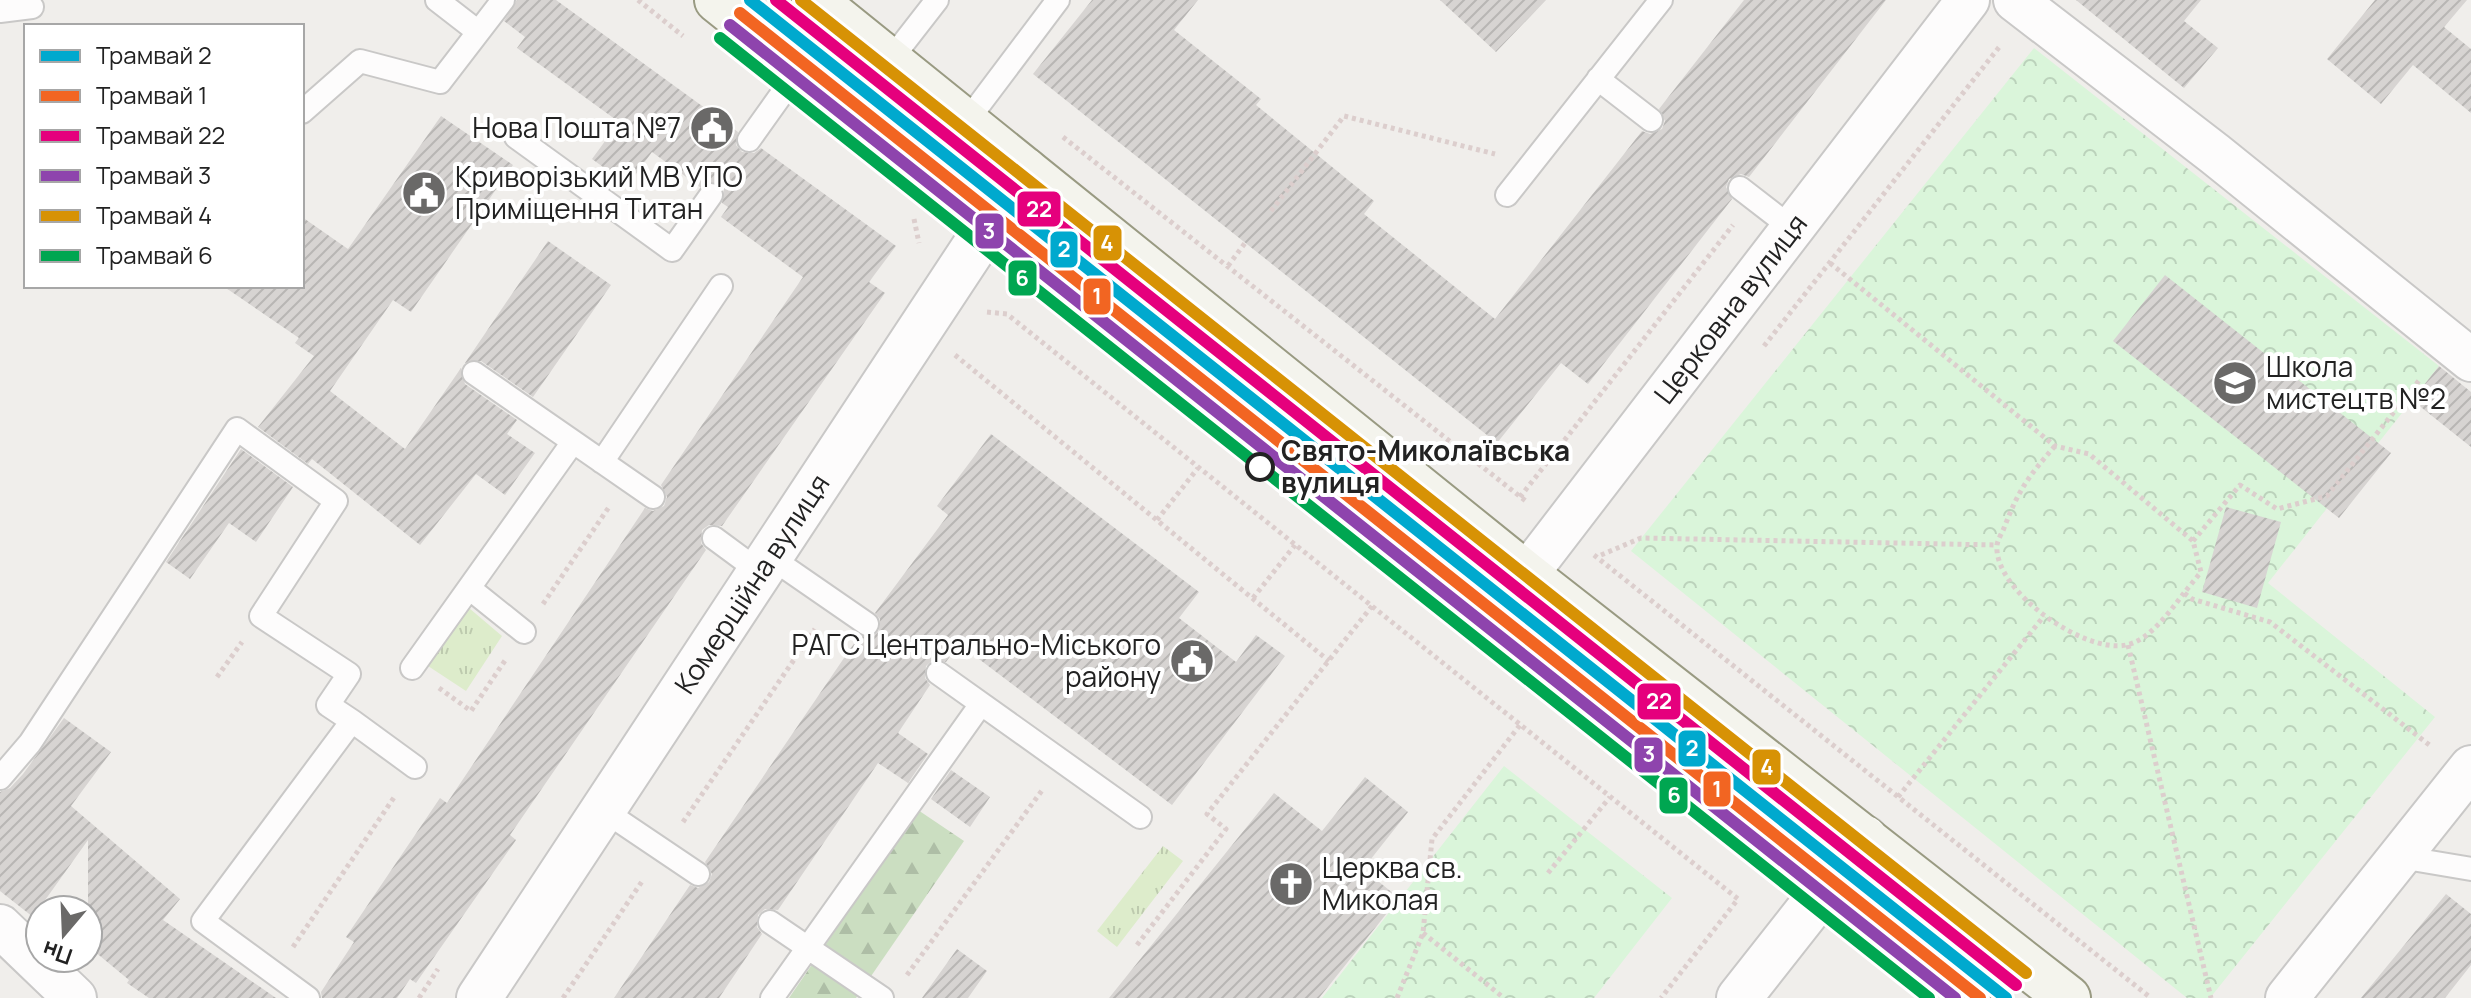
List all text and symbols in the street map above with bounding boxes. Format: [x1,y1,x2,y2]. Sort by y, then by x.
legend [24,24,304,288]
text: Трамвай 2 [96,38,212,71]
text: Трамвай 1 [96,78,207,111]
public building icon: Нова Пошта №7 [688,104,736,152]
place label: Нова Пошта №7 [472,108,681,146]
text: Трамвай 22 [96,118,225,151]
place label: Криворізький МВ УПО Приміщення Титан [455,157,743,227]
text: Трамвай 3 [96,158,211,191]
public building icon: Криворізький МВ УПО Приміщення Титан [400,169,448,217]
line badge: 22 [1016,190,1062,228]
text: 22 [1026,194,1052,224]
text: Трамвай 4 [96,198,212,231]
street label: Церковна вулиця [1645,205,1815,411]
line badge: 3 [974,212,1005,250]
text: 3 [983,216,995,246]
line badge: 4 [1092,224,1123,262]
text: 4 [1100,228,1114,258]
line badge: 2 [1049,230,1079,269]
text: 2 [1057,234,1071,264]
text: Трамвай 6 [96,238,213,271]
line badge: 6 [1007,259,1038,297]
text: 6 [1015,263,1029,293]
line badge: 1 [1082,277,1112,316]
text: 1 [1092,281,1102,311]
place label: Школа мистецтв №2 [2266,347,2446,417]
school or university icon: Школа мистецтв №2 [2211,359,2259,407]
place label: Свято-Миколаївська вулиця [1281,431,1570,501]
marker: Свято-Миколаївська вулиця [1246,453,1274,481]
street label: Комерційна вулиця [665,466,838,701]
place label: РАГС Центрально-Міського району [792,625,1161,695]
public building icon: РАГС Центрально-Міського району [1168,637,1216,685]
line badge: 22 [1636,682,1682,721]
text: 22 [1646,686,1672,716]
line badge: 2 [1677,729,1707,768]
text: 2 [1685,733,1699,763]
line badge: 3 [1633,736,1664,774]
text: 3 [1643,739,1655,769]
line badge: 4 [1751,748,1782,786]
text: 4 [1760,752,1774,782]
line badge: 1 [1702,770,1732,808]
text: 1 [1712,774,1722,804]
line badge: 6 [1658,776,1689,815]
text: 6 [1667,780,1681,810]
place label: Церква св. Миколая [1322,848,1463,918]
church icon: Церква св. Миколая [1267,860,1315,908]
north arrow [24,894,104,974]
text: Пн [39,934,76,972]

